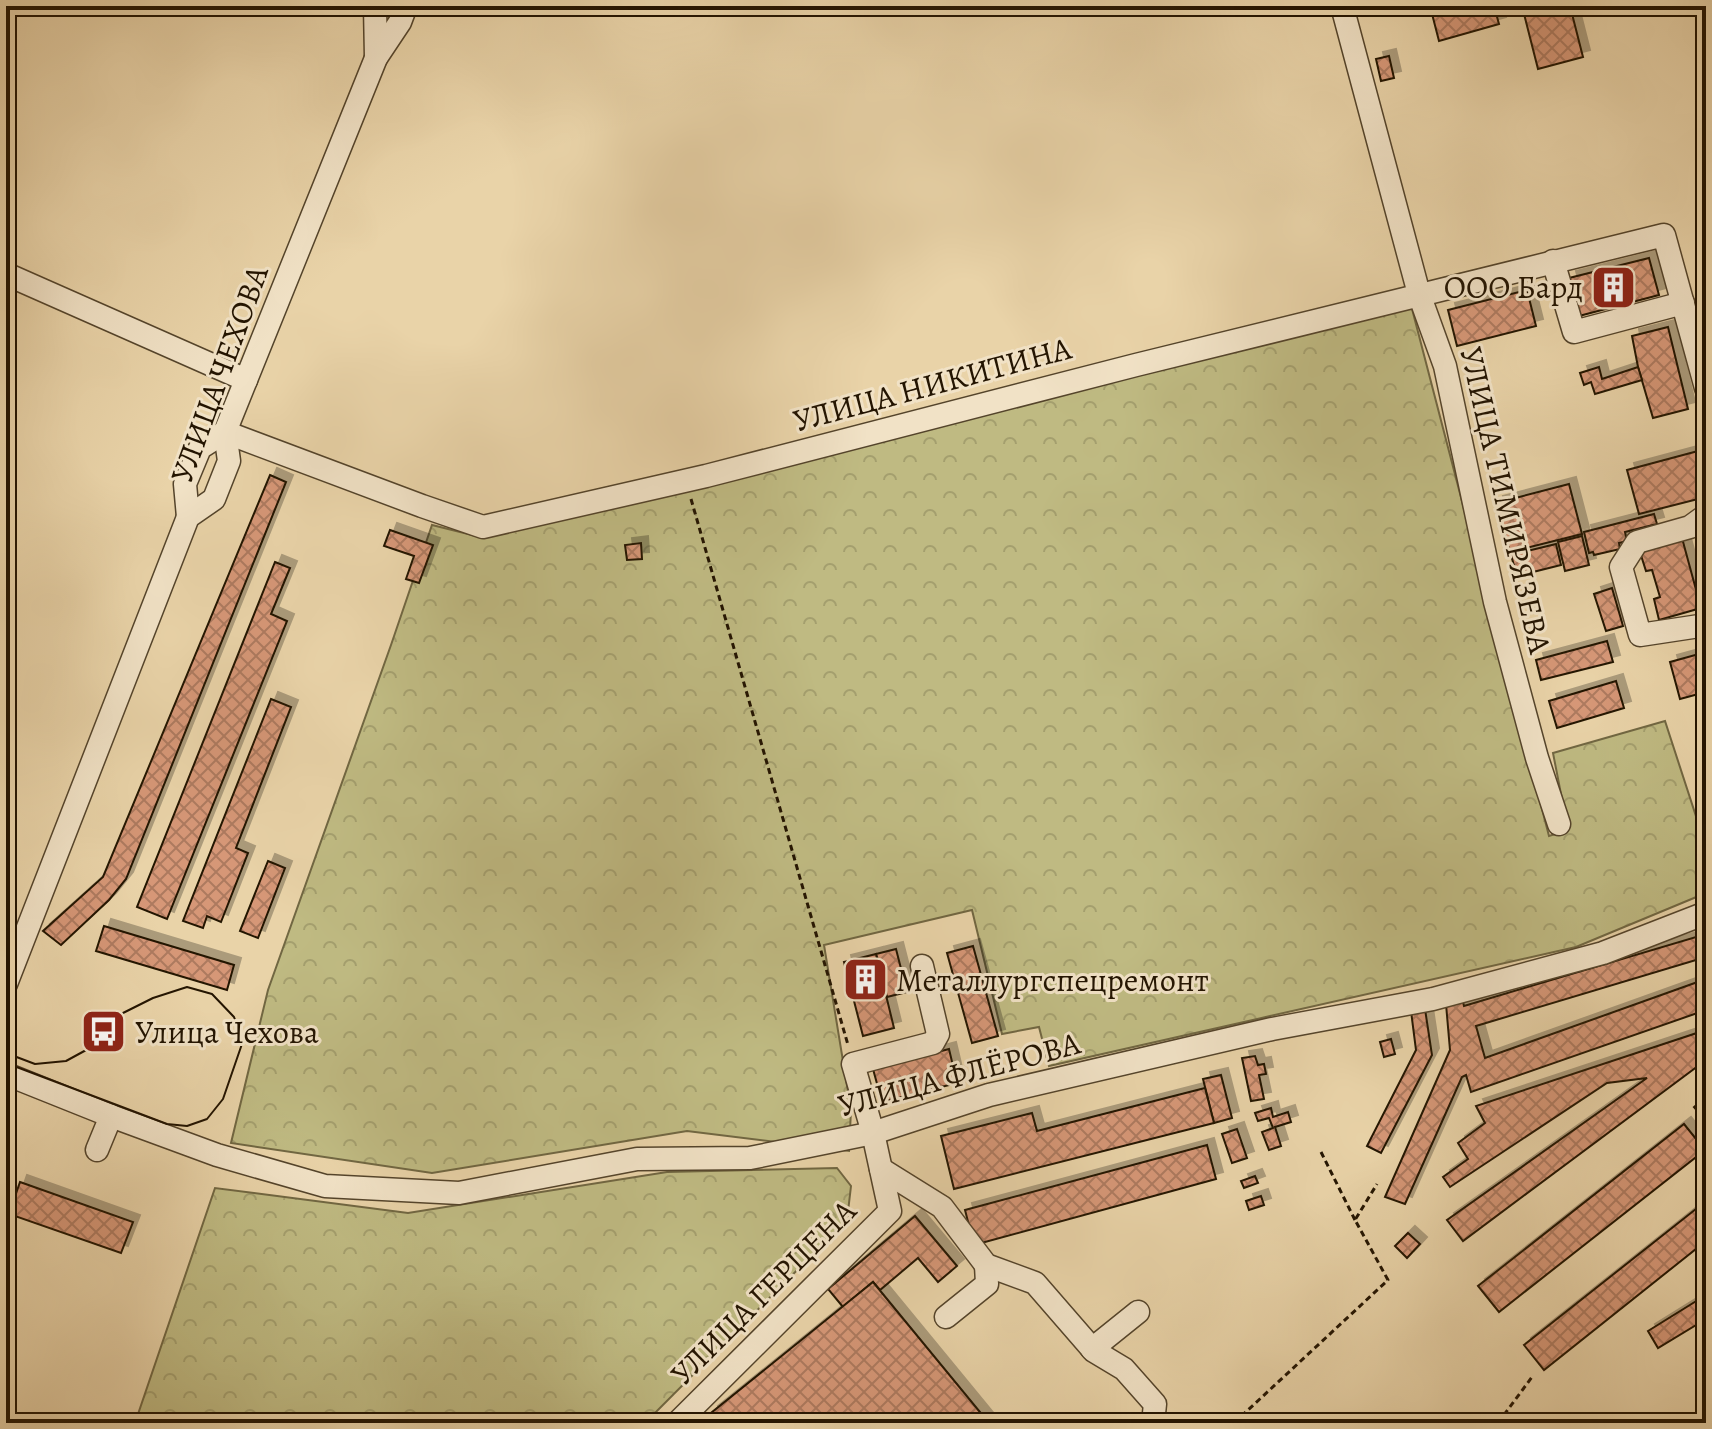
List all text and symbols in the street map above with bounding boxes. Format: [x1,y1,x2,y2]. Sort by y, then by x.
street label: УЛИЦА ЧЕХОВА [159,258,279,489]
building icon: ООО Бард [1590,263,1638,311]
place label: ООО Бард [1444,265,1583,309]
street label: УЛИЦА НИКИТИНА [788,325,1077,442]
street label: УЛИЦА ТИМИРЯЗЕВА [1449,342,1563,659]
building icon: Металлургспецремонт [841,956,889,1004]
place label: Металлургспецремонт [896,958,1209,1002]
bus stop icon: Улица Чехова [80,1008,128,1056]
place label: Улица Чехова [135,1010,319,1054]
street label: УЛИЦА ФЛЁРОВА [833,1020,1086,1127]
street label: УЛИЦА ГЕРЦЕНА [660,1188,867,1395]

